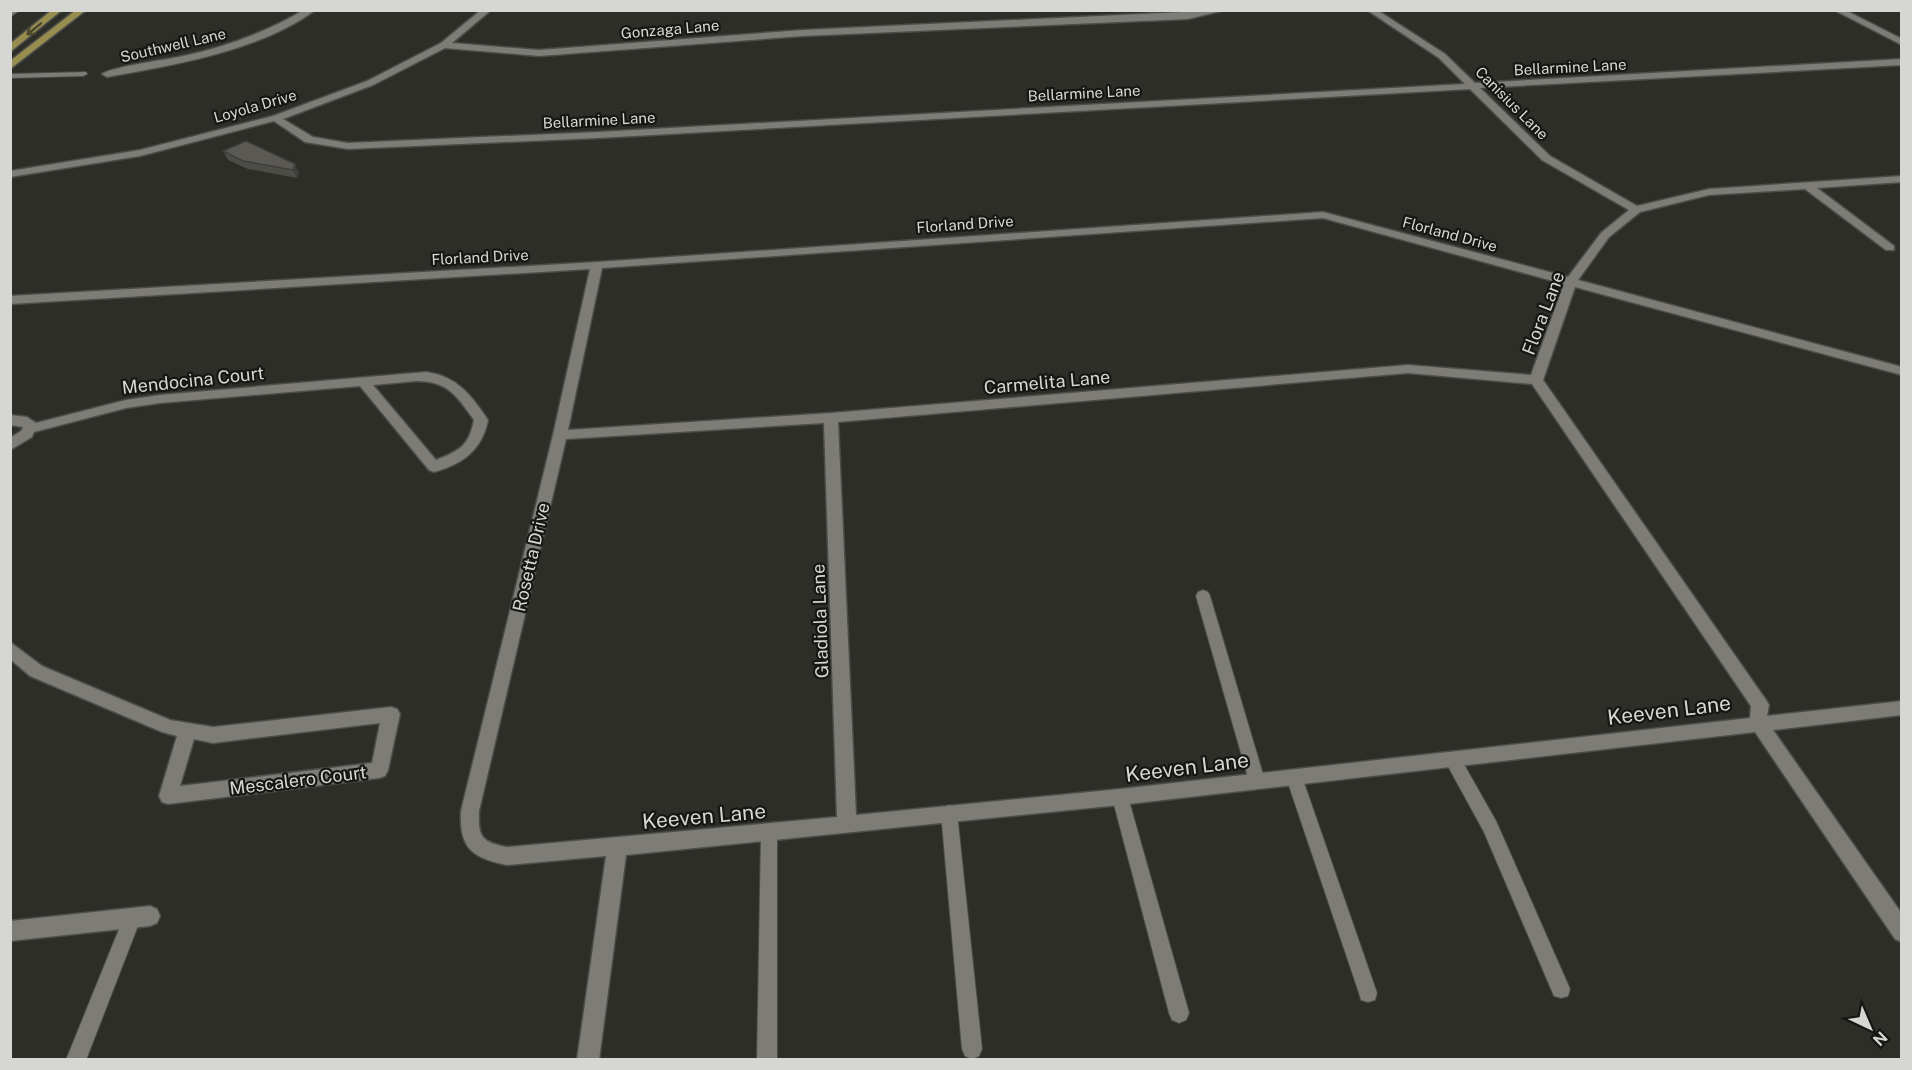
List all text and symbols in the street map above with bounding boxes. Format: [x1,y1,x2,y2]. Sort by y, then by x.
street label: Gonzaga Lane [620,16,720,42]
one-way arrow [26,23,42,36]
street label: Southwell Lane [119,25,227,65]
street label: Bellarmine Lane [1513,56,1627,78]
street label: Canisius Lane [1472,63,1552,143]
street label: Bellarmine Lane [1027,82,1141,104]
street label: Loyola Drive [212,86,298,126]
street label: Bellarmine Lane [542,109,656,131]
street label: Florland Drive [916,212,1014,236]
street label: Florland Drive [1401,213,1499,255]
street label: Florland Drive [431,246,529,268]
street label: Flora Lane [1518,268,1568,358]
street label: Mendocina Court [121,362,265,398]
street label: Carmelita Lane [983,366,1111,398]
street label: Rosetta Drive [508,500,554,614]
street label: Gladiola Lane [808,563,832,679]
street label: Keeven Lane [1606,690,1732,730]
street label: Keeven Lane [1124,747,1250,787]
street label: Mescalero Court [228,761,368,799]
street label: Keeven Lane [641,798,767,834]
north arrow [1840,998,1900,1058]
text: N [1869,1027,1891,1050]

